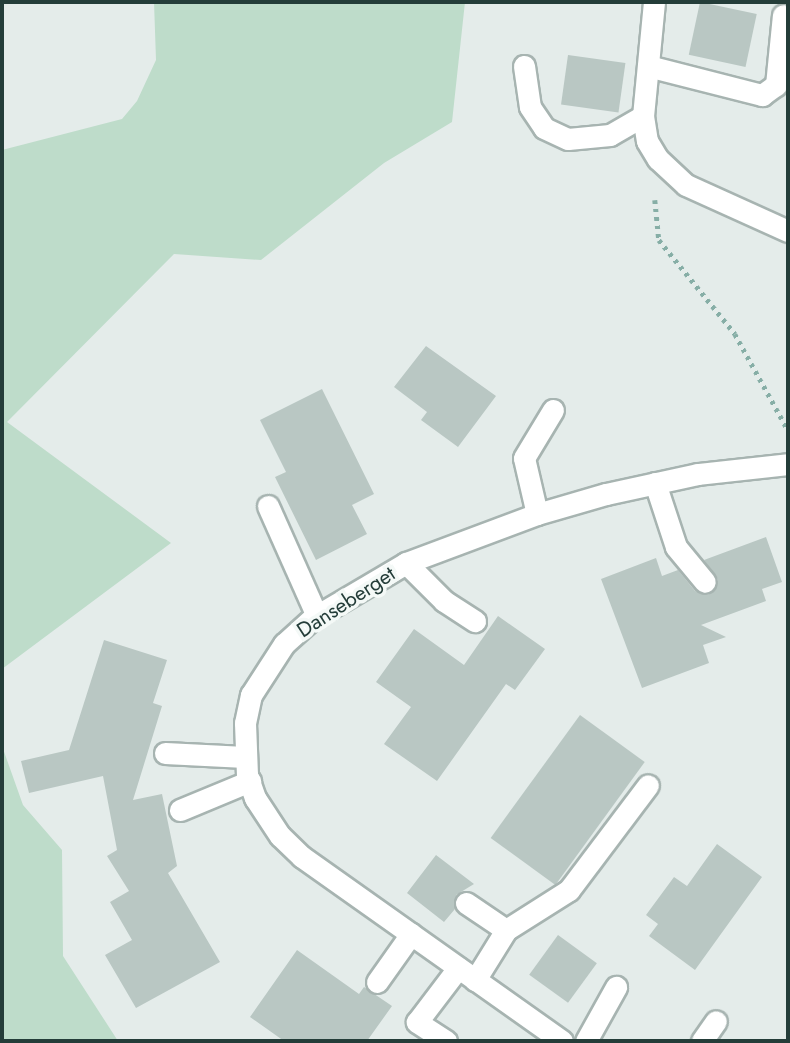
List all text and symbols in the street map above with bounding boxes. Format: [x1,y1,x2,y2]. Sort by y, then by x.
street label: Danseberget [292,561,400,643]

